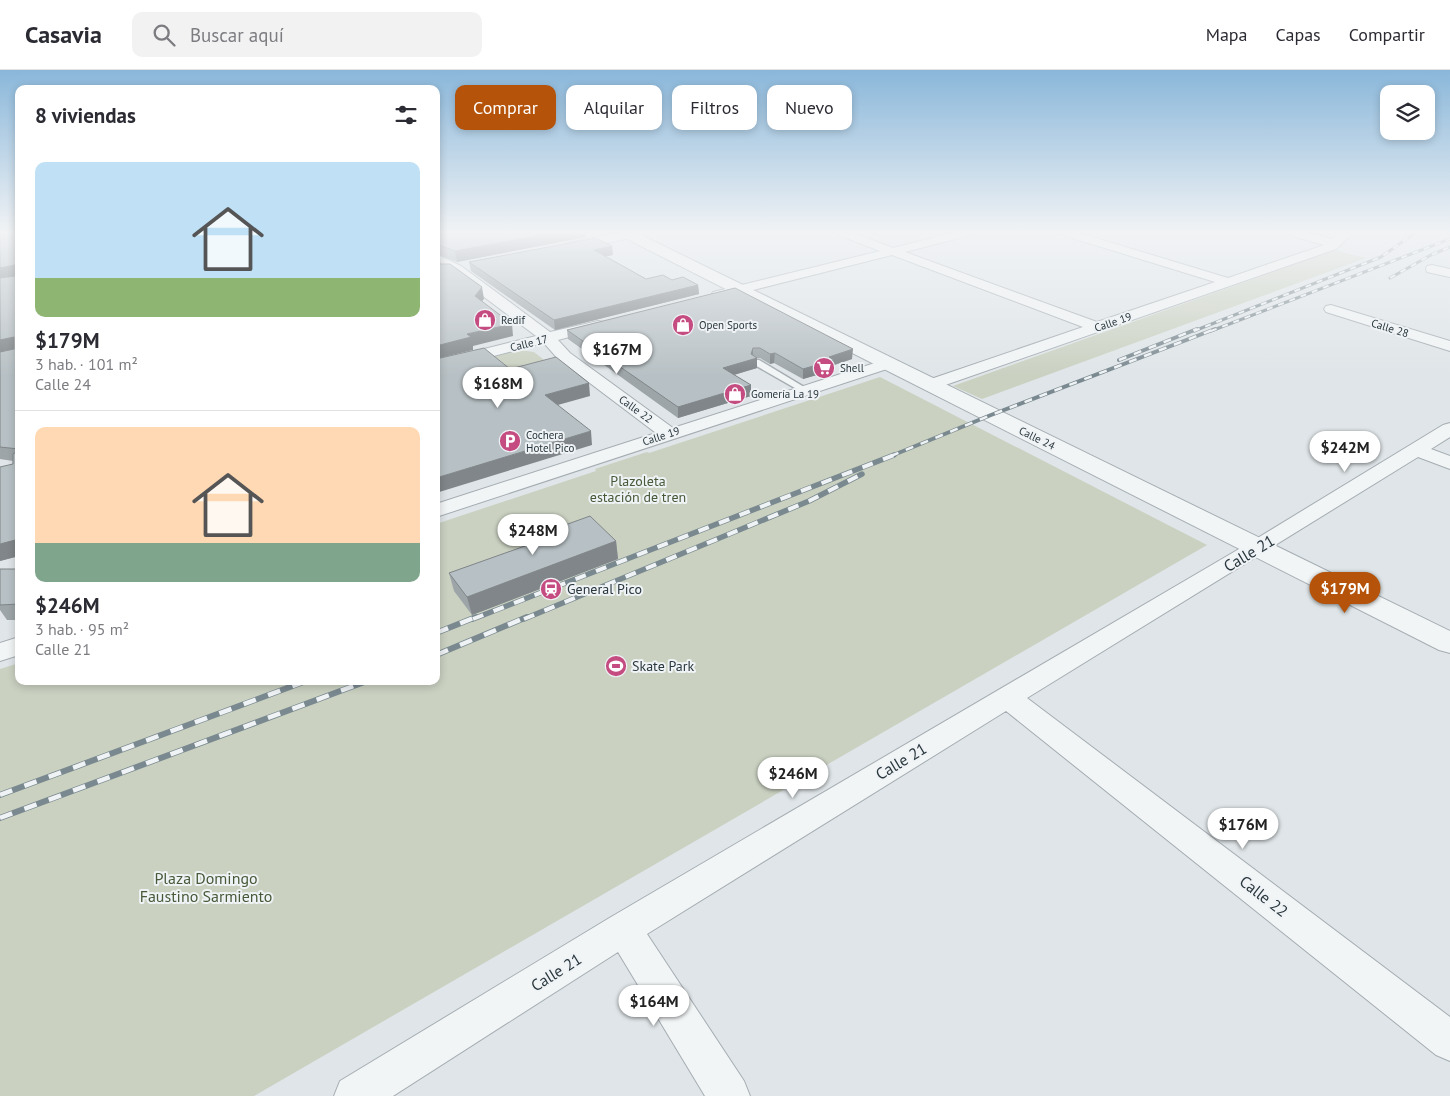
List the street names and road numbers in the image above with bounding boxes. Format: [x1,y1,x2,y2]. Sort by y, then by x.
street label: Calle 19 [1093,309,1133,335]
street label: Calle 28 [1370,316,1410,340]
street label: Calle 17 [509,332,549,354]
street label: Calle 22 [616,392,656,426]
street label: Calle 19 [641,423,681,449]
street label: Calle 24 [1017,423,1057,453]
street label: Calle 21 [1220,530,1278,576]
street label: Calle 21 [872,738,930,784]
street label: Calle 22 [1236,871,1292,921]
street label: Calle 21 [527,949,585,995]

